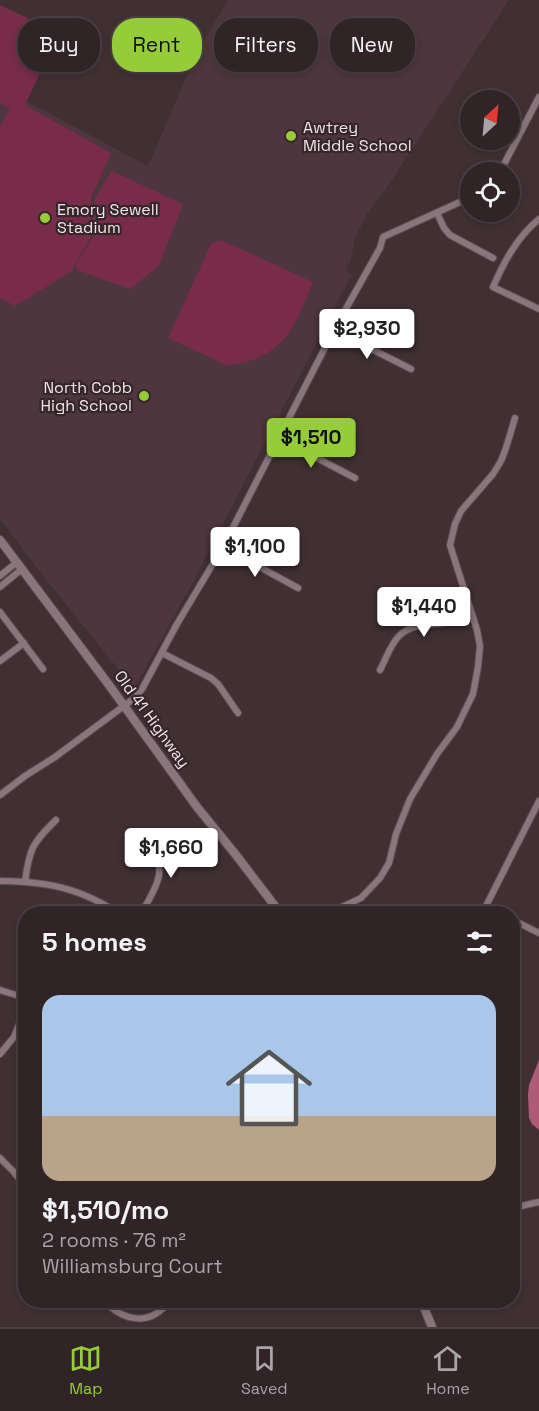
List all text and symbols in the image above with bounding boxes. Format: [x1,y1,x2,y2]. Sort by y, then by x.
chip: Buy [18,18,100,72]
chip: Rent [112,18,202,72]
chip: Filters [214,18,318,72]
chip: New [330,18,415,72]
north arrow [460,90,520,150]
map controls [460,90,520,222]
place label: Awtrey Middle School [303,117,412,156]
marker: Awtrey Middle School [284,129,298,143]
button: locate [460,162,520,222]
place label: Emory Sewell Stadium [57,199,159,238]
marker: Emory Sewell Stadium [38,211,52,225]
pin: $2,930 [318,309,416,360]
text: $2,930 [333,315,401,341]
place label: North Cobb High School [41,377,132,416]
marker: North Cobb High School [137,389,151,403]
pin: $1,510 [262,418,360,469]
text: $1,510 [281,424,341,450]
pin: $1,100 [206,527,304,578]
text: $1,100 [225,533,285,559]
pin: $1,440 [375,587,473,638]
text: $1,440 [391,593,457,619]
street label: Old 41 Highway [110,666,194,772]
pin: $1,660 [122,828,220,879]
text: $1,660 [139,834,203,860]
text: 5 homes [42,925,147,959]
icon: filters [463,926,496,959]
icon: home [215,1034,323,1142]
text: $1,510/mo [42,1193,169,1227]
text: 2 rooms · 76 m² [42,1227,186,1253]
text: Williamsburg Court [42,1253,223,1279]
tab: Map [69,1342,103,1399]
tab: Saved [241,1342,288,1399]
tab: Home [426,1342,470,1399]

